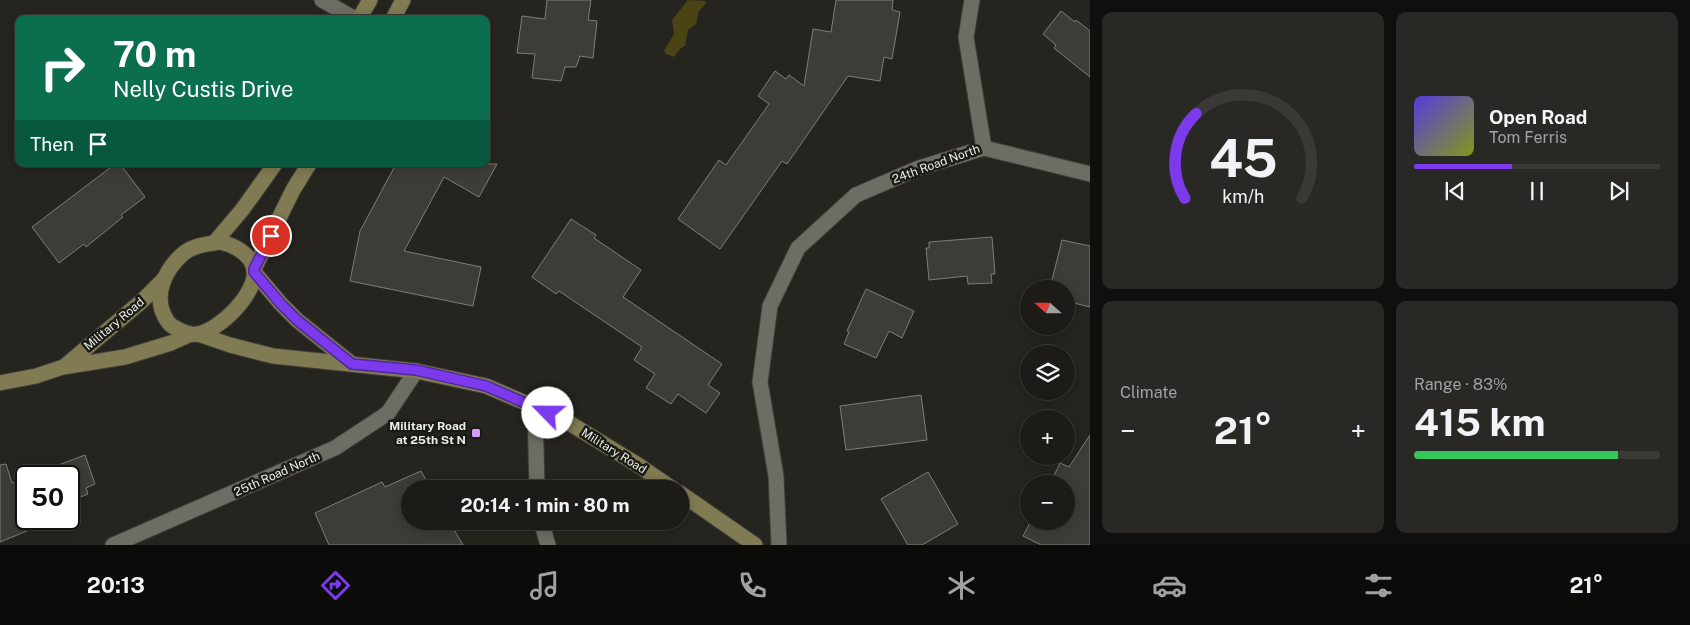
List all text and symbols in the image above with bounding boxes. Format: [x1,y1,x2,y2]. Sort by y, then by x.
text: 70 m [113,34,196,75]
icon: right [30,35,95,100]
text: Nelly Custis Drive [113,76,293,102]
text: Open Road [1489,106,1587,128]
text: 45 [1209,128,1277,189]
text: Tom Ferris [1489,128,1567,147]
icon: arrive [84,130,112,158]
text: Then [30,133,74,155]
street label: 24th Road North [890,142,982,186]
icon: previous [1441,177,1469,205]
icon: pause [1523,177,1551,205]
icon: next [1605,177,1633,205]
text: km/h [1222,186,1264,207]
pin [250,215,292,257]
icon: arrive [257,222,285,250]
north arrow [1020,280,1075,335]
map controls [1020,280,1075,530]
street label: Military Road [81,295,147,353]
button: layers [1020,345,1075,400]
text: Range · 83% [1414,375,1508,394]
text: Climate [1120,383,1177,402]
position arrow [521,386,573,438]
text: 415 km [1414,400,1545,445]
text: 21° [1214,408,1272,453]
button: + [1020,410,1075,465]
text: − [1120,414,1136,447]
text: + [1350,414,1366,447]
place label: Military Road at 25th St N [389,419,466,447]
street label: Military Road [579,425,649,477]
marker: Military Road at 25th St N [470,427,482,439]
street label: 25th Road North [232,449,322,499]
speed limit sign: 50 [15,465,80,530]
button: − [1020,475,1075,530]
text: 20:14 · 1 min · 80 m [461,494,629,516]
icon: directions [318,568,353,603]
icon: music [527,568,562,603]
icon: phone [735,568,770,603]
icon: climate [944,568,979,603]
icon: car [1152,568,1187,603]
icon: filters [1361,568,1396,603]
text: 20:13 [87,572,145,598]
text: 21° [1569,572,1603,598]

